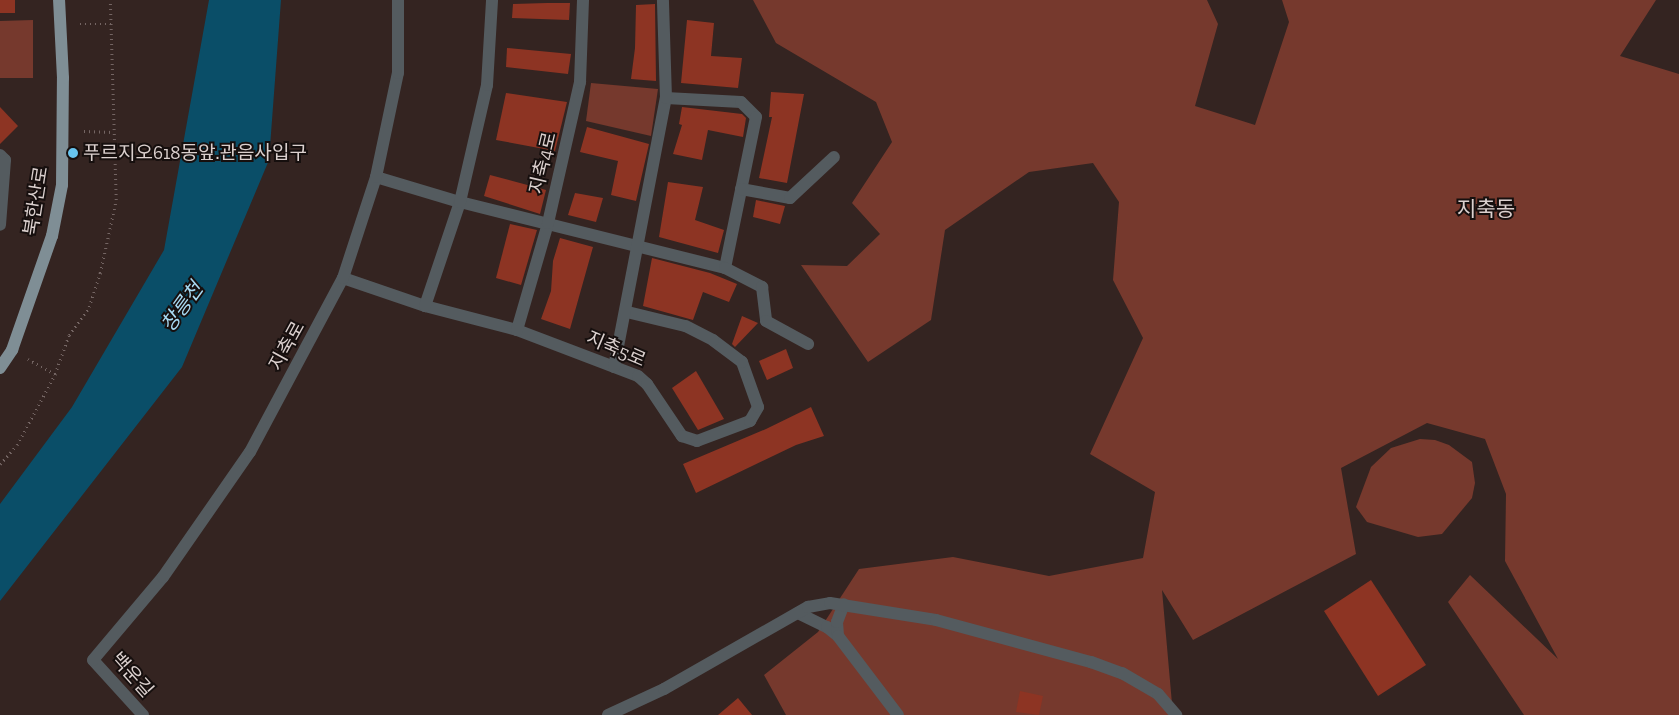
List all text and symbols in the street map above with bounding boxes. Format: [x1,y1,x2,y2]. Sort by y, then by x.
street label: 지축4로 [525,130,561,196]
place label: 푸르지오618동앞.관음사입구 [83,142,307,164]
marker: 푸르지오618동앞.관음사입구 [67,147,79,159]
street label: 북한산로 [19,165,53,237]
district label: 지축동 [1457,196,1515,222]
water label: 창릉천 [156,278,208,336]
street label: 지축로 [264,318,310,374]
street label: 지축5로 [583,326,649,372]
street label: 백운길 [106,648,158,702]

